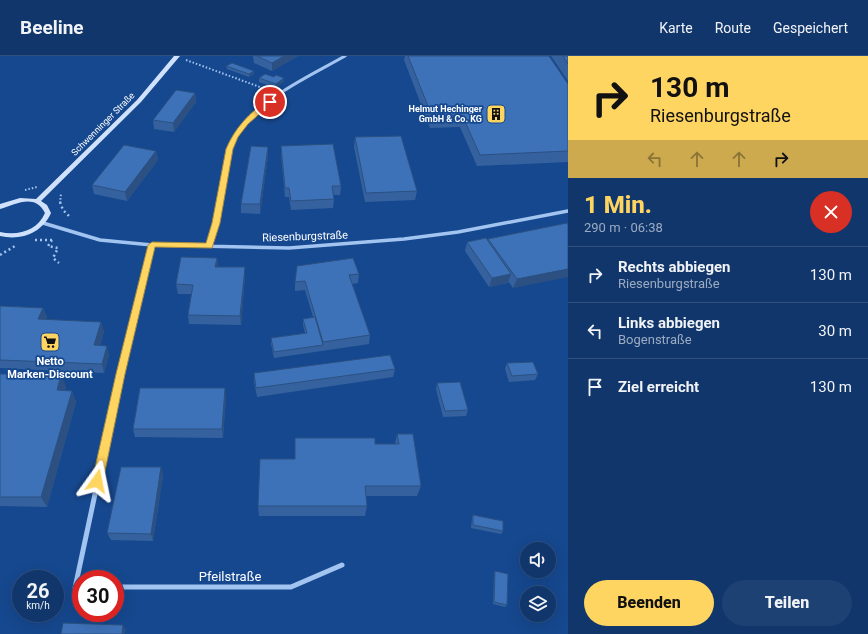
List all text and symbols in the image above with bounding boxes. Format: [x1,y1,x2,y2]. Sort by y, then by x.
text: Beeline [20,16,84,39]
text: Karte [659,20,693,36]
text: Route [715,20,751,36]
text: Gespeichert [773,20,848,36]
text: 130 m [650,71,729,104]
icon: right [584,72,636,124]
pin [253,85,287,119]
street label: Schwenninger Straße [69,90,137,158]
icon: arrive [259,91,281,113]
building icon: Helmut Hechinger GmbH & Co. KG [485,103,507,125]
place label: Helmut Hechinger GmbH & Co. KG [409,104,483,124]
text: Riesenburgstraße [650,105,791,126]
icon: left [644,148,666,170]
icon: ahead [686,148,708,170]
icon: ahead [728,148,750,170]
icon: right [770,148,792,170]
text: 1 Min. [584,191,652,219]
button: close [810,191,852,233]
text: 290 m · 06:38 [584,220,663,235]
street label: Riesenburgstraße [262,228,348,244]
text: Rechts abbiegen [618,258,731,276]
icon: right [584,264,606,286]
text: 130 m [810,266,852,284]
text: Riesenburgstraße [618,276,720,291]
text: Links abbiegen [618,314,720,332]
icon: left [584,320,606,342]
text: 30 m [818,322,852,340]
supermarket icon: Netto Marken-Discount [39,331,61,353]
text: Bogenstraße [618,332,692,347]
place label: Netto Marken-Discount [7,355,93,381]
icon: arrive [584,376,606,398]
text: Ziel erreicht [618,378,699,396]
text: 130 m [810,378,852,396]
position arrow [76,460,118,502]
map controls [520,542,556,622]
button: sound [520,542,556,578]
street label: Pfeilstraße [199,569,261,584]
speed limit sign: 30 [72,570,124,622]
text: 26 [27,579,49,603]
button: Beenden [584,580,714,626]
button: Teilen [722,580,852,626]
button: layers [520,586,556,622]
text: km/h [26,600,50,611]

